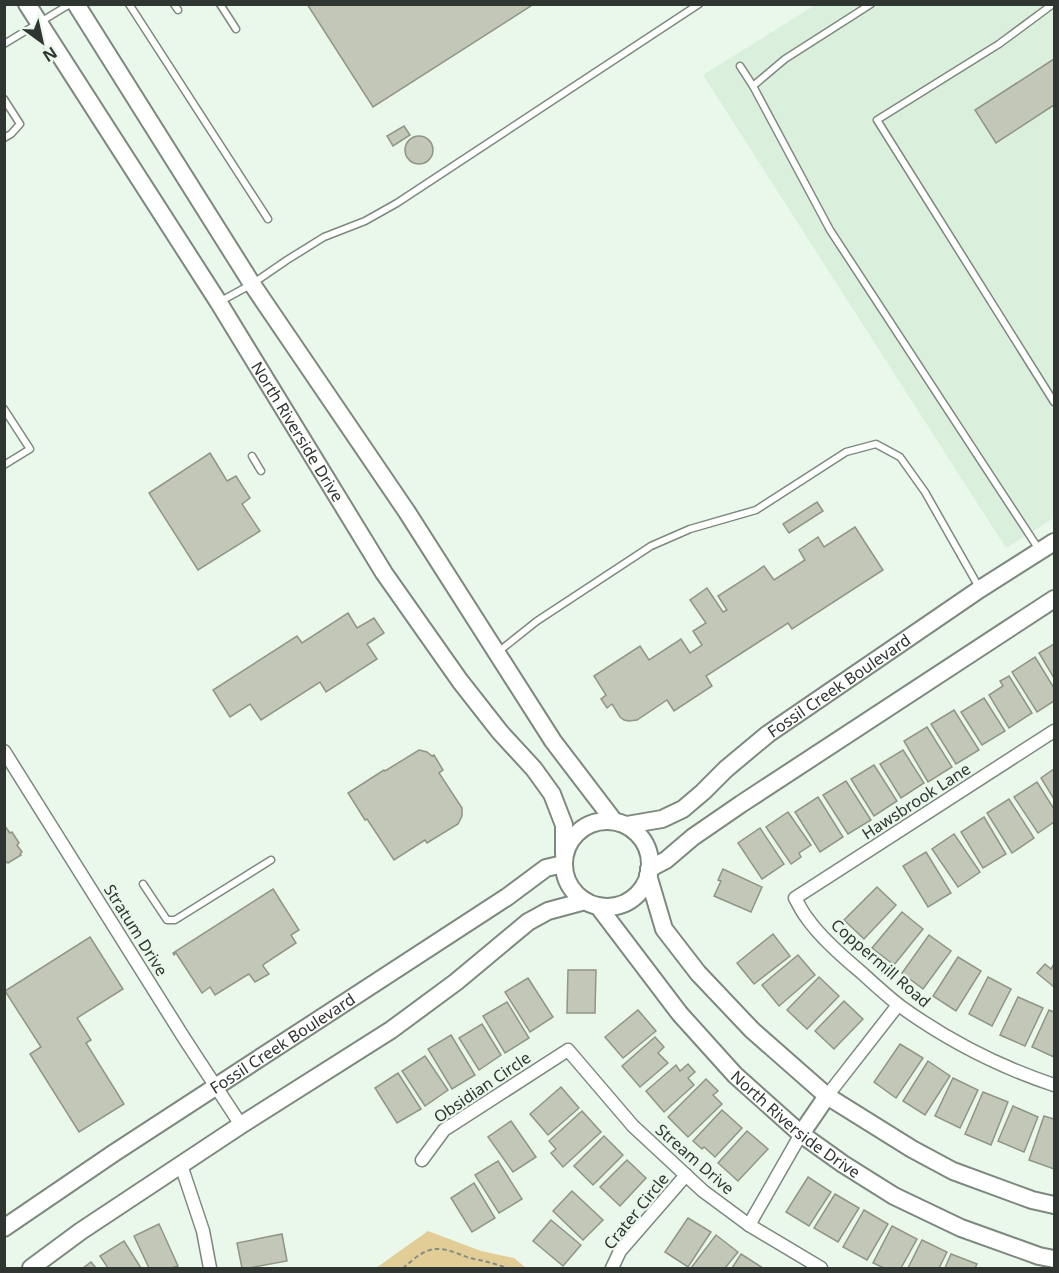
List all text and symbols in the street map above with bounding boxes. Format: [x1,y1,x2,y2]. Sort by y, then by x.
north arrow [12,12,72,72]
text: N [39,42,62,67]
street label: North Riverside Drive [246,357,349,506]
street label: Fossil Creek Boulevard [763,629,915,742]
street label: Hawsbrook Lane [857,758,975,844]
street label: Stratum Drive [99,880,173,980]
street label: Coppermill Road [827,914,935,1012]
street label: Fossil Creek Boulevard [205,988,359,1099]
street label: Obsidian Circle [429,1046,535,1128]
street label: North Riverside Drive [726,1065,864,1183]
street label: Stream Drive [651,1119,739,1199]
street label: Crater Circle [598,1168,674,1254]

